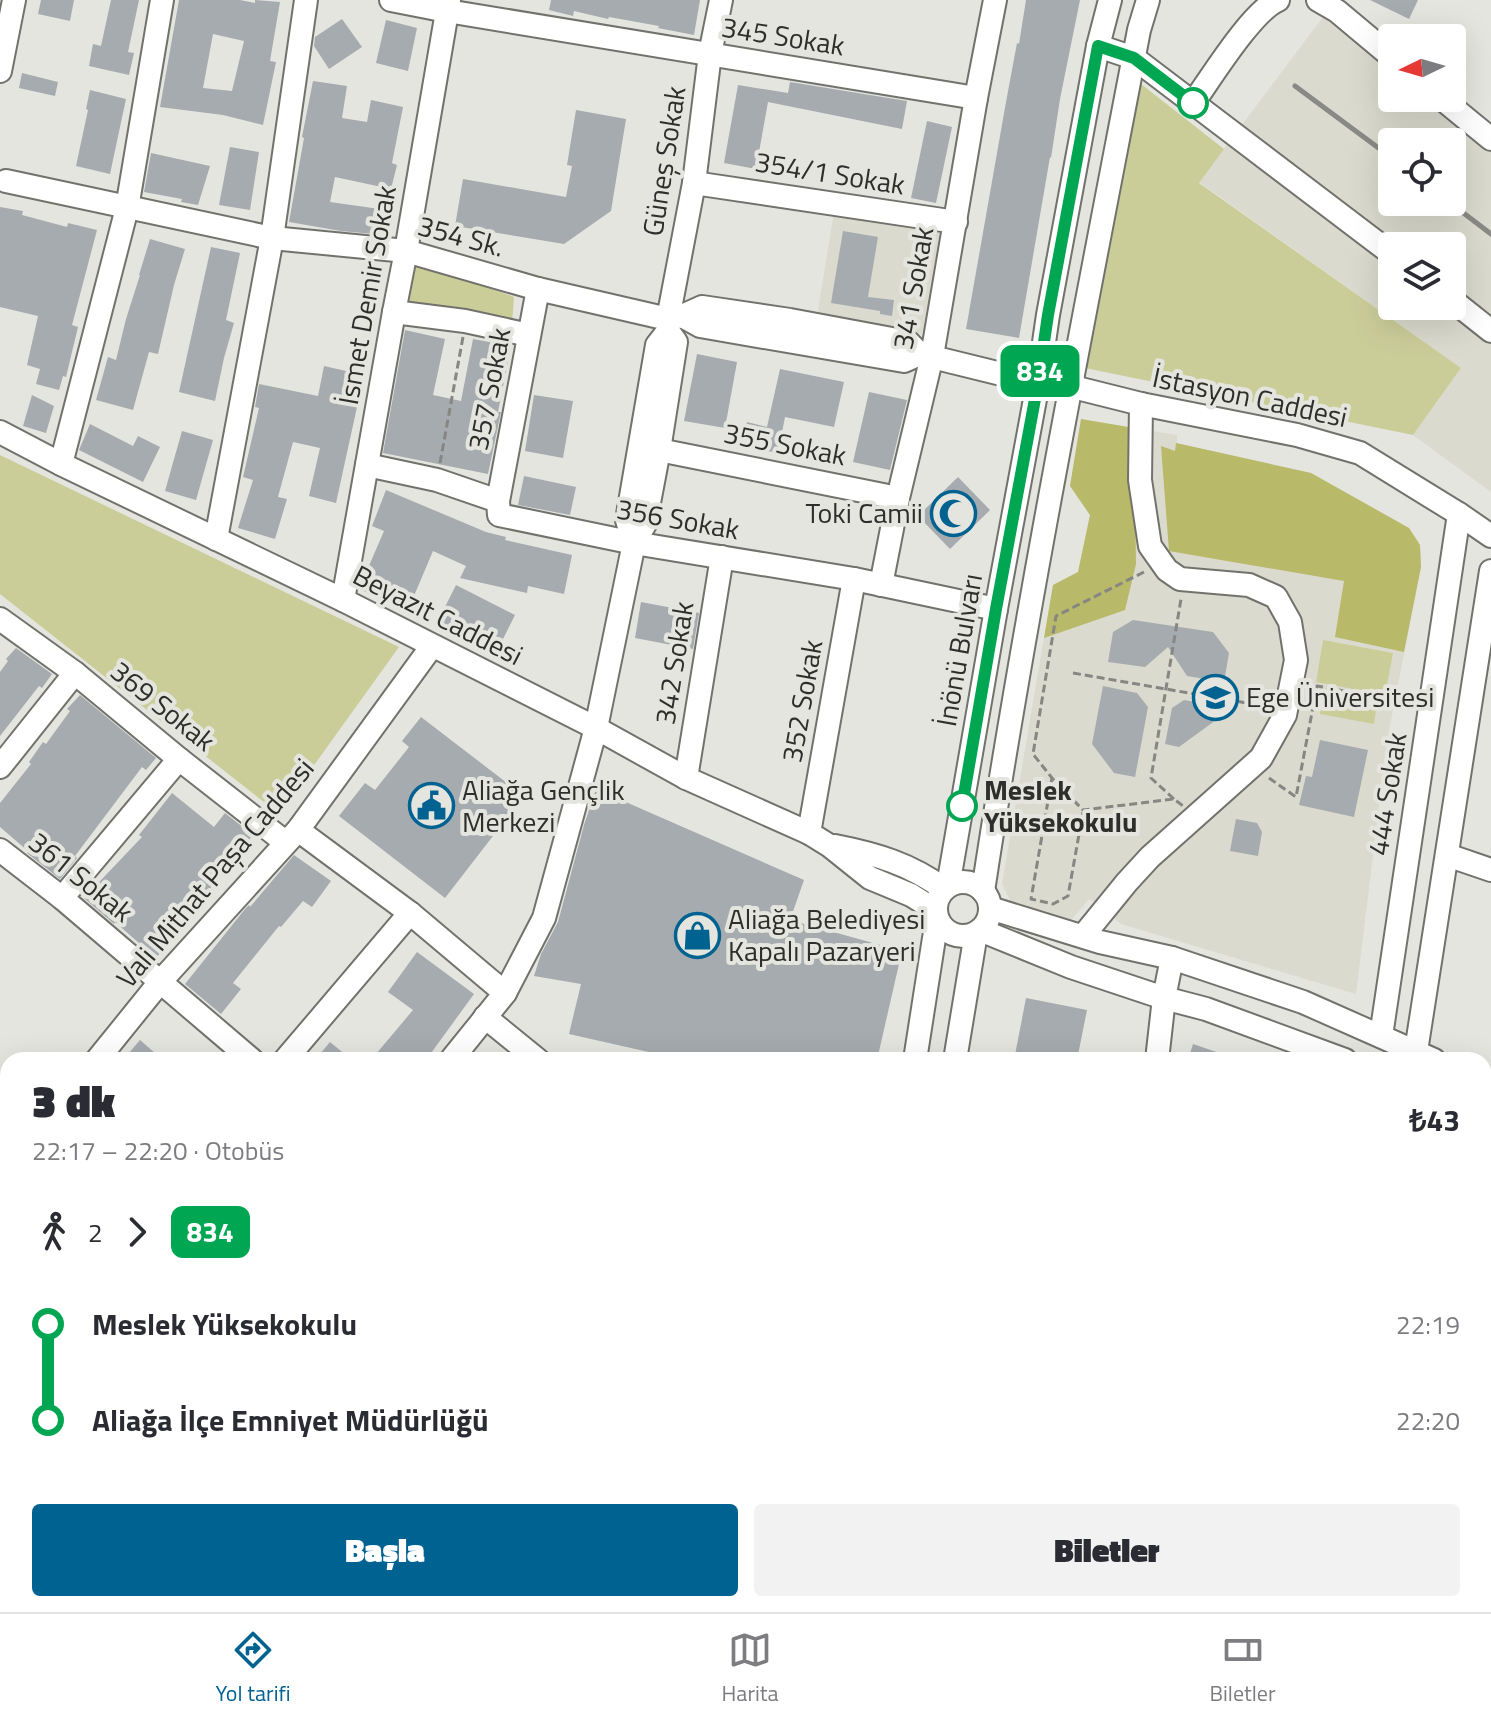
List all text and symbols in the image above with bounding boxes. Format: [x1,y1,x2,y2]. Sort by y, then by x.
street label: 345 Sokak [719,5,848,66]
north arrow [1378,24,1466,112]
map controls [1378,24,1466,320]
street label: Güneş Sokak [630,83,697,239]
unlabelled marker [1178,88,1208,118]
button: locate [1378,128,1466,216]
street label: 354/1 Sokak [752,139,908,206]
street label: İsmet Demir Sokak [326,182,407,408]
street label: 354 Sk. [413,203,509,268]
street label: 341 Sokak [881,223,944,353]
button: layers [1378,232,1466,320]
street label: 357 Sokak [456,324,521,454]
line badge: 834 [994,345,1086,397]
text: 834 [1016,349,1064,392]
street label: İstasyon Caddesi [1149,355,1351,438]
street label: 355 Sokak [720,411,850,476]
street label: 356 Sokak [613,487,743,550]
mosque icon: Toki Camii [930,489,978,537]
place label: Toki Camii [805,491,923,534]
street label: Beyazıt Caddesi [346,553,531,676]
street label: İnönü Bulvarı [924,570,993,730]
street label: 342 Sokak [643,598,704,727]
street label: 352 Sokak [770,636,833,766]
street label: 369 Sokak [102,650,225,761]
school or university icon: Ege Üniversitesi [1191,673,1239,721]
place label: Ege Üniversitesi [1246,675,1434,718]
street label: 444 Sokak [1356,729,1417,858]
street label: Vali Mithat Paşa Caddesi [105,748,324,997]
place label: Aliağa Gençlik Merkezi [462,768,625,843]
place label: Meslek Yüksekokulu [984,768,1138,843]
public building icon: Aliağa Gençlik Merkezi [407,782,455,830]
marker: Meslek Yüksekokulu [947,791,977,821]
street label: 361 Sokak [20,821,143,932]
place label: Aliağa Belediyesi Kapalı Pazaryeri [728,897,925,972]
shop icon: Aliağa Belediyesi Kapalı Pazaryeri [673,911,721,959]
text: 3 dk [32,1067,115,1134]
text: ₺43 [1409,1097,1460,1143]
text: 22:17 – 22:20 · Otobüs [32,1131,284,1170]
icon: walk [32,1210,76,1254]
icon: forward [115,1210,159,1254]
text: 834 [187,1210,234,1253]
text: 2 [88,1213,103,1252]
text: Meslek Yüksekokulu [92,1301,357,1347]
text: 22:19 [1396,1305,1460,1344]
text: Aliağa İlçe Emniyet Müdürlüğü [92,1397,489,1443]
text: 22:20 [1396,1401,1460,1440]
button: Başla [32,1504,738,1596]
button: Biletler [754,1504,1460,1596]
tab: Yol tarifi [215,1628,291,1710]
tab: Harita [722,1628,779,1710]
tab: Biletler [1210,1628,1276,1710]

